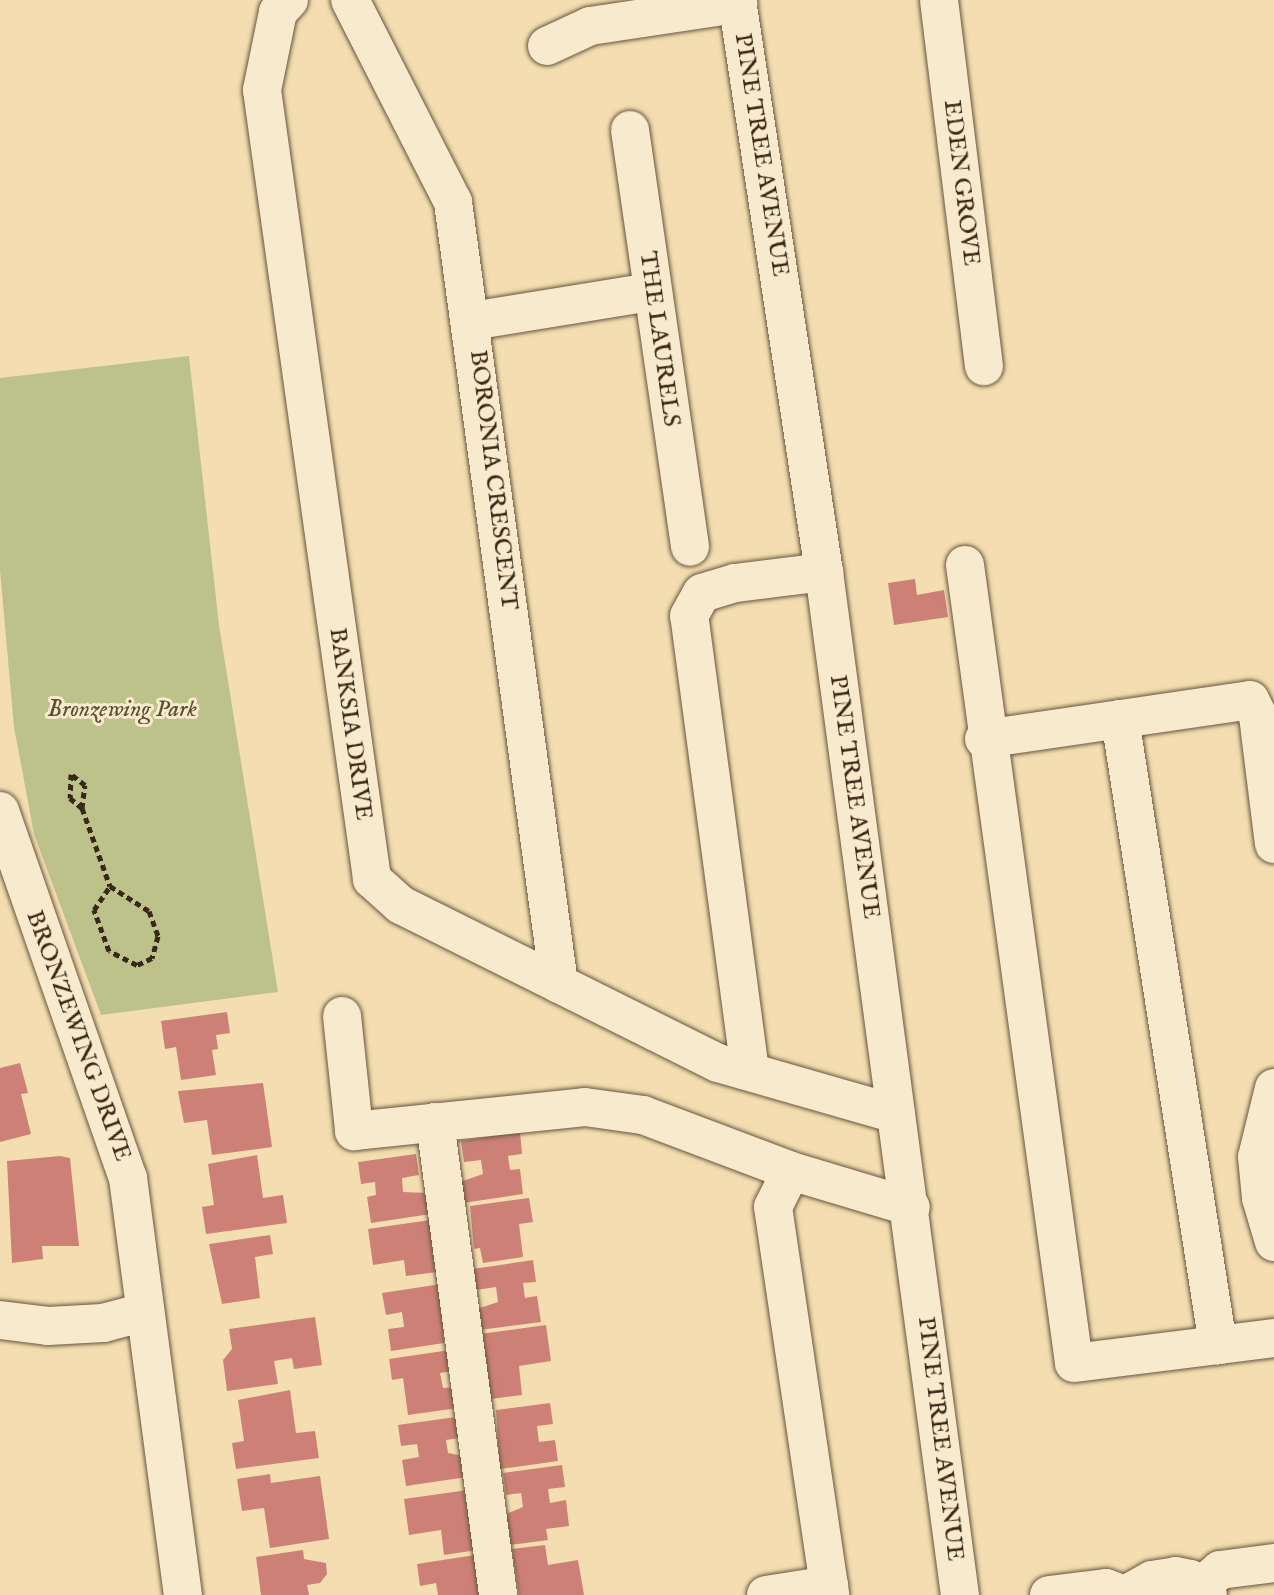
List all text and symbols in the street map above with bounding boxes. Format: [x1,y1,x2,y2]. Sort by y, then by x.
street label: PINE TREE AVENUE [728,31,794,279]
street label: EDEN GROVE [937,98,985,268]
street label: THE LAURELS [632,249,686,429]
street label: BORONIA CRESCENT [463,348,523,612]
street label: BANKSIA DRIVE [322,626,378,822]
street label: PINE TREE AVENUE [823,673,885,921]
park label: Bronzewing Park [47,696,197,724]
street label: BRONZEWING DRIVE [19,907,137,1165]
street label: PINE TREE AVENUE [911,1315,969,1563]

